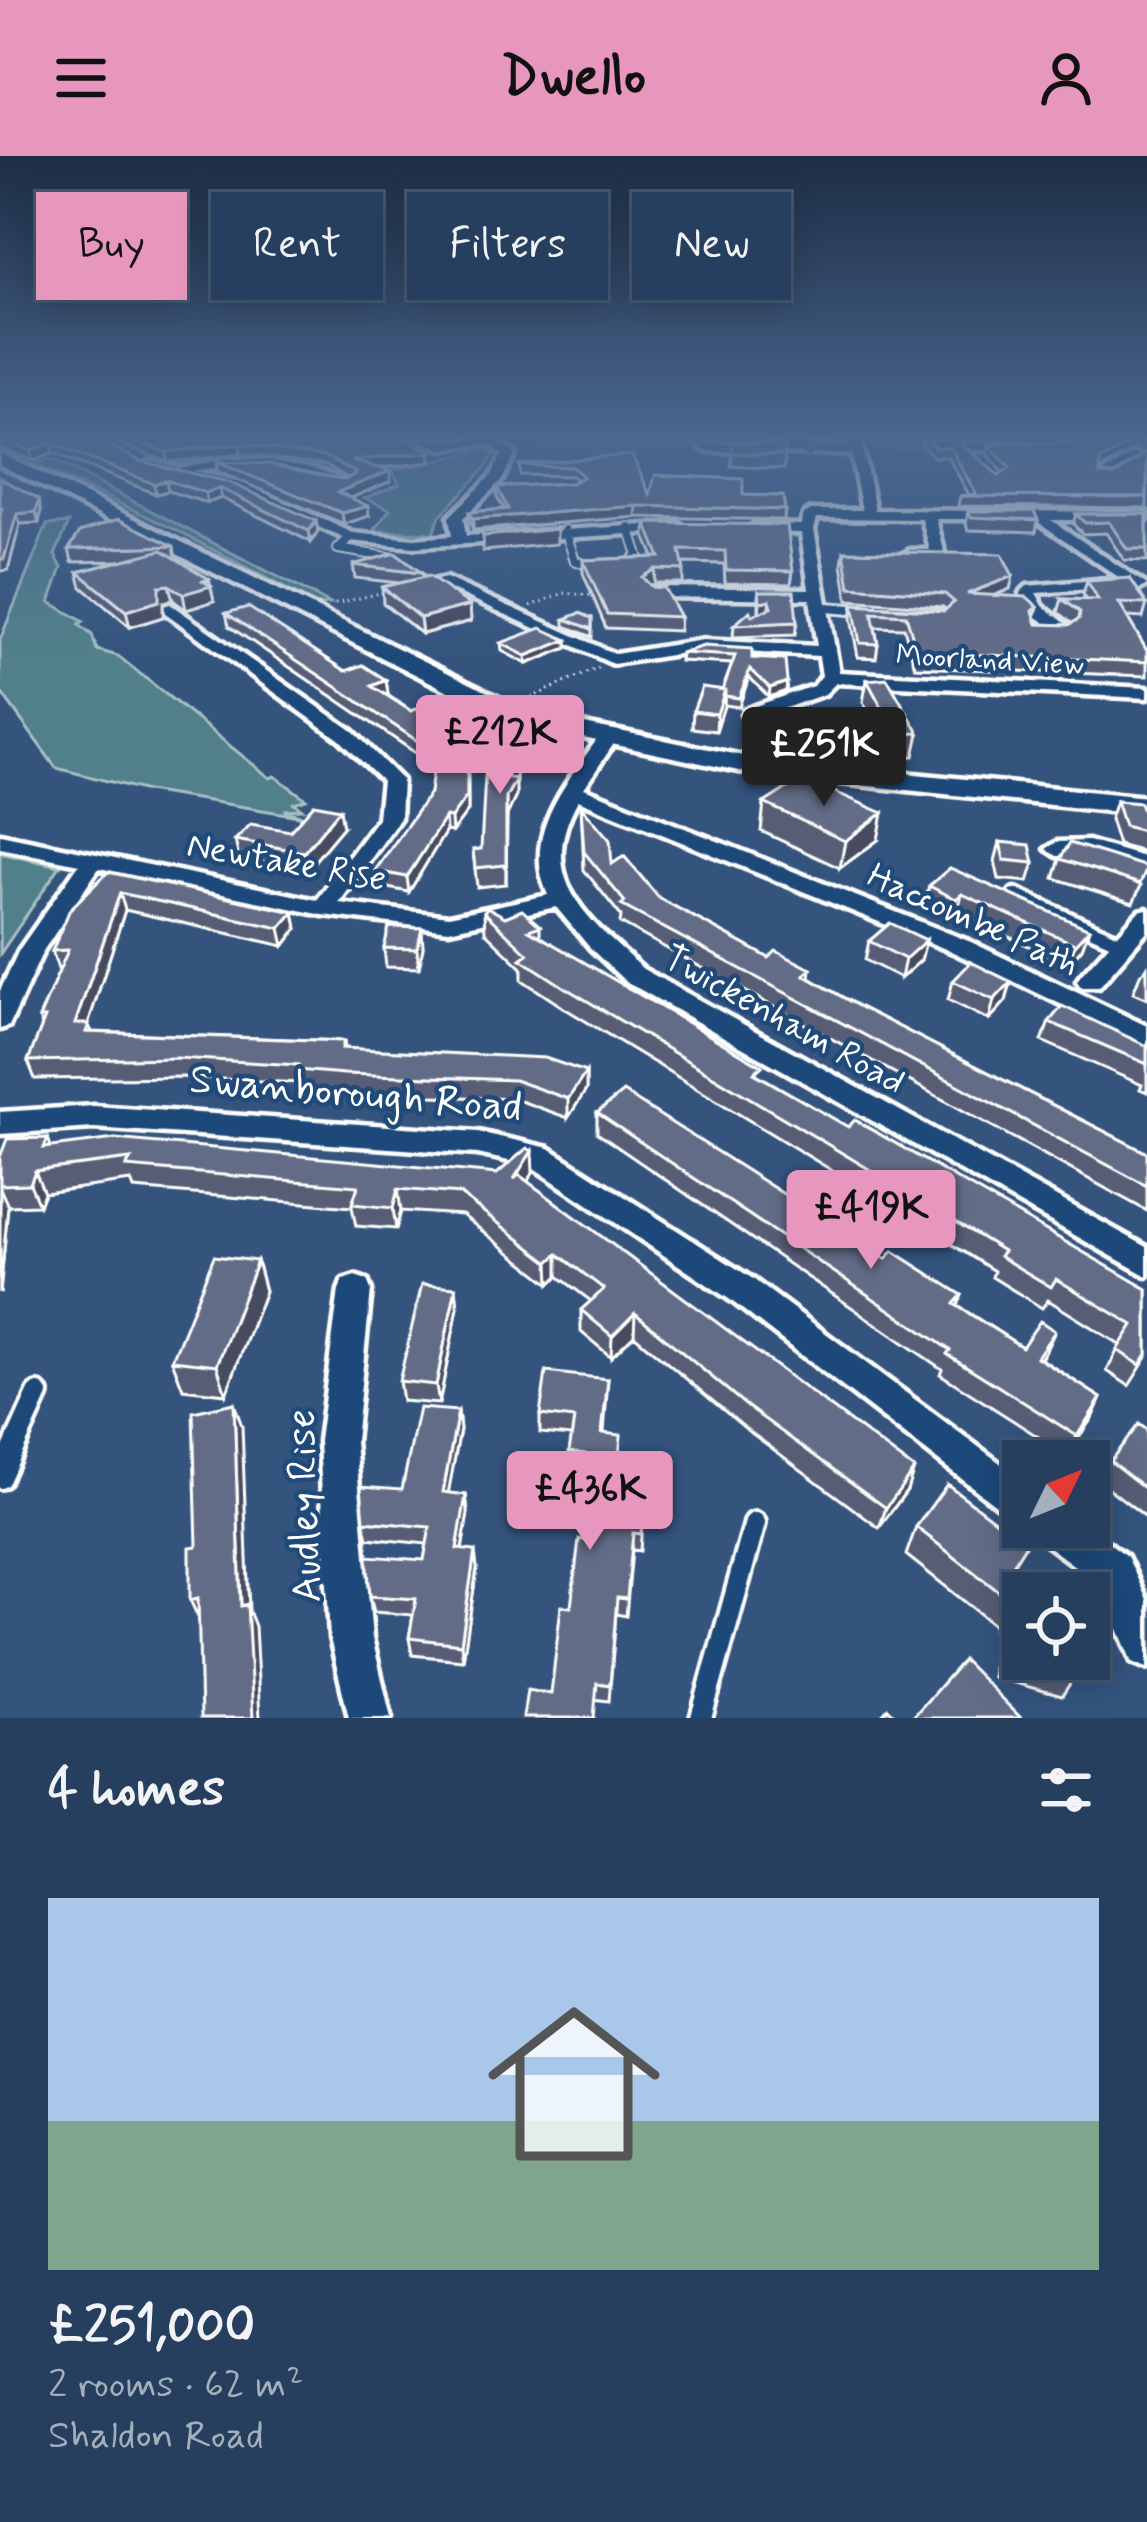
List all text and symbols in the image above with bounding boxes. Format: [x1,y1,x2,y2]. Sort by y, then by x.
text: Dwello [501,43,646,114]
icon: menu [48,45,114,111]
icon: person [1033,45,1099,111]
chip: Buy [36,192,187,300]
chip: Rent [211,192,383,300]
chip: Filters [407,192,608,300]
chip: New [632,192,791,300]
street label: Moorland View [895,636,1085,685]
pin: £212K [416,695,584,797]
pin: £251K [740,707,908,809]
text: £212K [443,708,557,759]
text: £251K [769,720,879,771]
street label: Newtake Rise [183,823,390,904]
street label: Haccombe Path [859,854,1086,989]
street label: Twickenham Road [654,935,913,1107]
street label: Swanborough Road [187,1053,524,1136]
pin: £419K [787,1170,955,1272]
text: £419K [814,1183,928,1234]
street label: Audley Rise [275,1408,336,1604]
north arrow [1002,1440,1110,1548]
map controls [1002,1440,1110,1680]
pin: £436K [506,1451,674,1553]
text: £436K [534,1464,646,1515]
button: locate [1002,1572,1110,1680]
text: 4 homes [48,1757,225,1823]
icon: filters [1033,1757,1099,1823]
icon: home [466,1976,682,2192]
text: £251,000 [48,2294,255,2360]
text: 2 rooms · 62 m² [48,2360,303,2411]
text: Shaldon Road [48,2411,264,2462]

